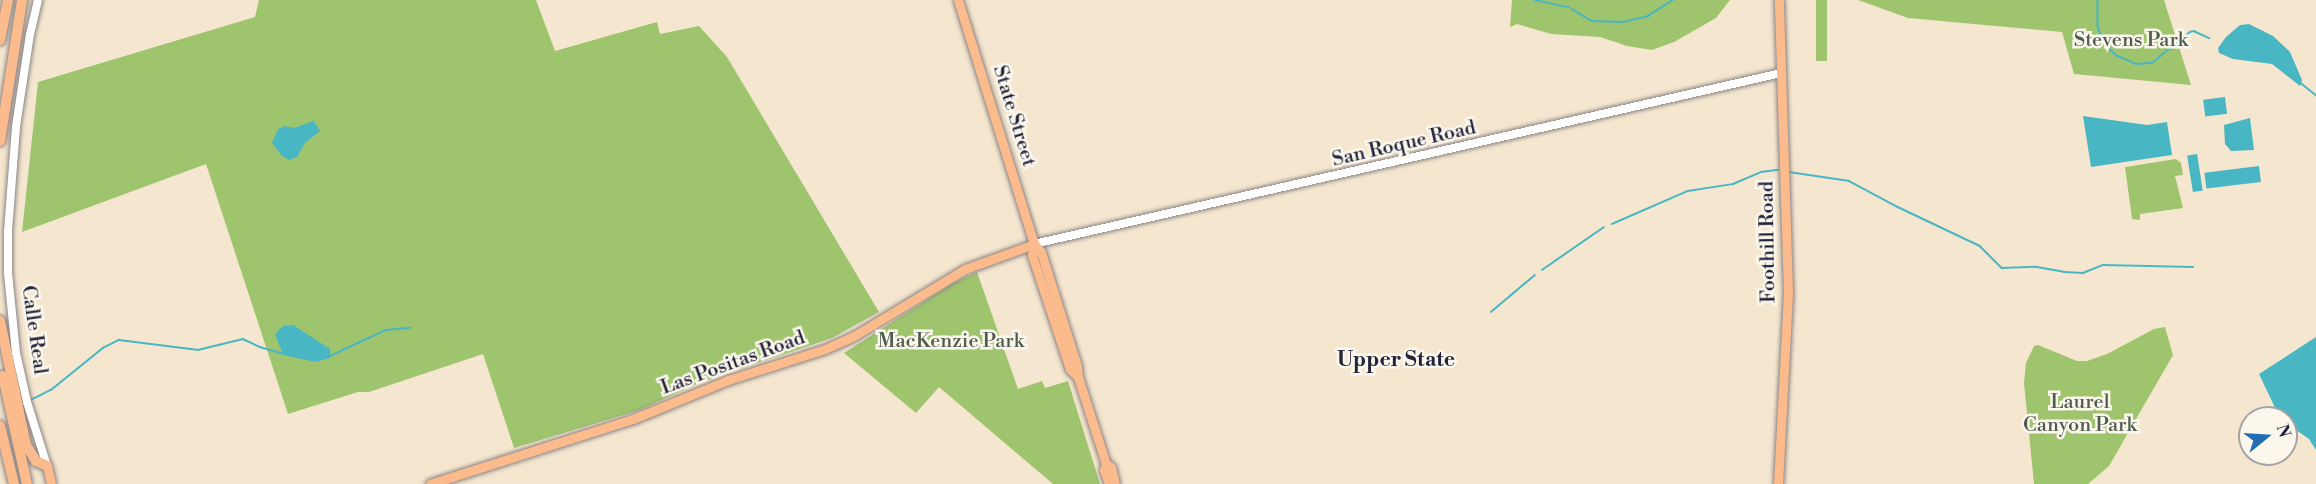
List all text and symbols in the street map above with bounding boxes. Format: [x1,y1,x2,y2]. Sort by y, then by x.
park label: Stevens Park [2074,28,2188,52]
street label: State Street [987,63,1041,169]
street label: San Roque Road [1330,116,1478,172]
street label: Foothill Road [1755,181,1781,303]
street label: Calle Real [16,284,52,376]
street label: Las Positas Road [658,326,808,400]
park label: MacKenzie Park [878,329,1024,353]
district label: Upper State [1337,347,1455,373]
park label: Laurel Canyon Park [2023,390,2137,437]
north arrow [2238,406,2298,466]
text: N [2272,422,2295,440]

